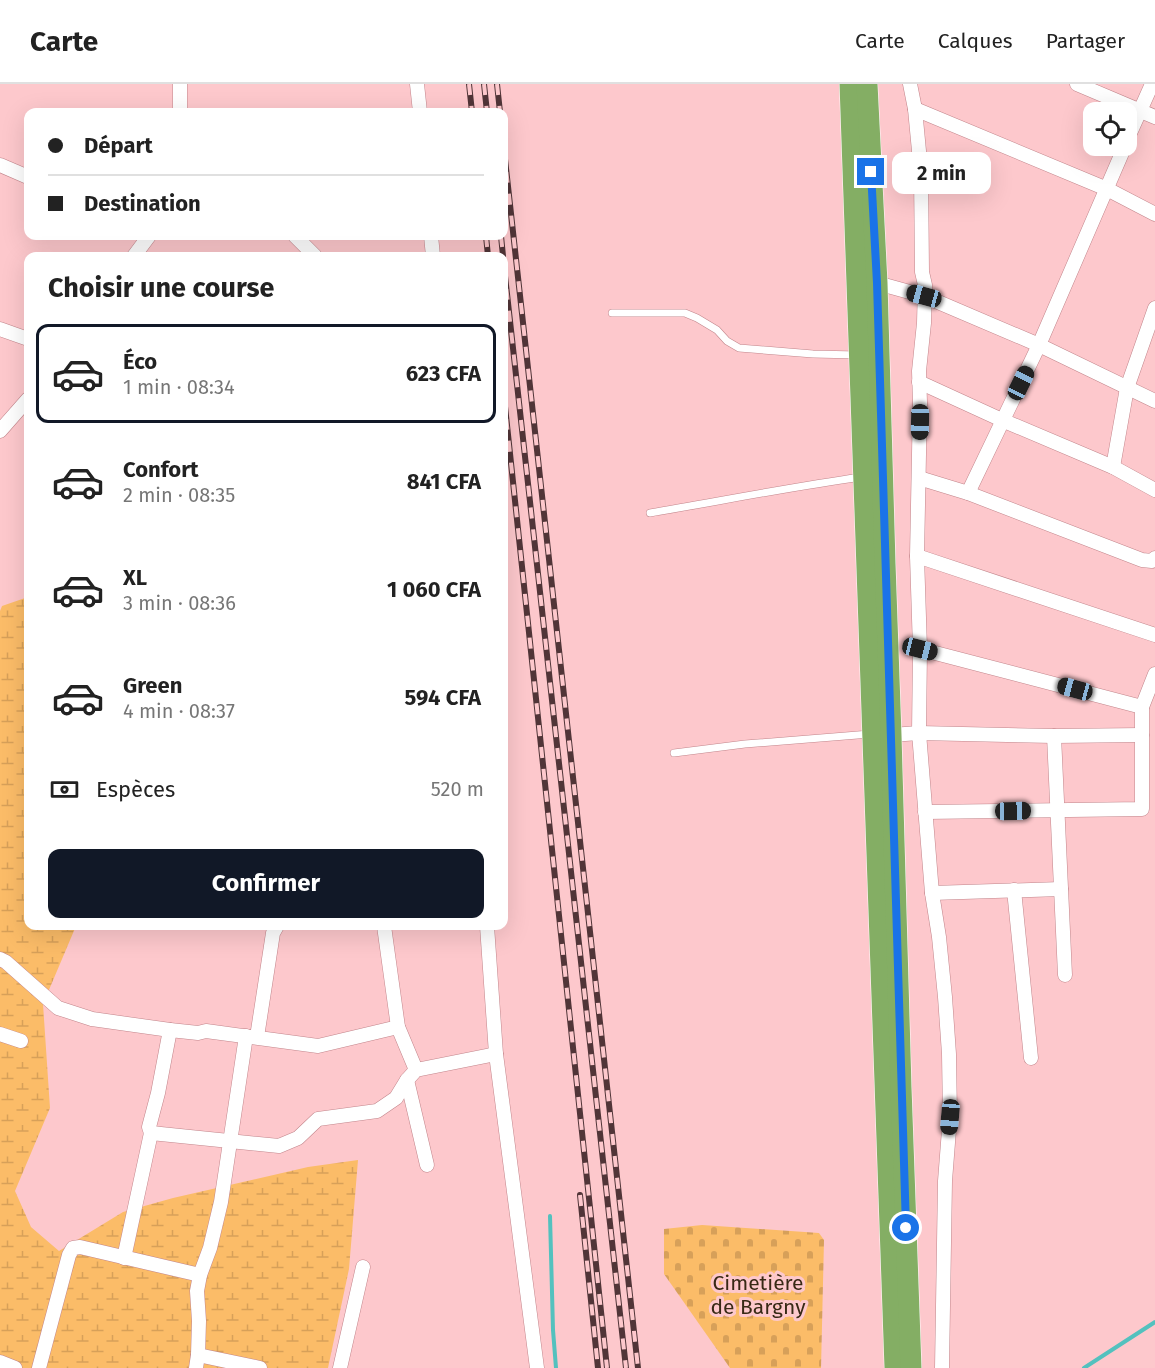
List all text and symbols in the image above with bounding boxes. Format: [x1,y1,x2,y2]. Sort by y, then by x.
text: Carte [30,25,98,58]
text: Carte [855,28,905,54]
text: Calques [938,28,1013,54]
text: Partager [1046,28,1125,54]
map controls [1083,102,1137,156]
button: locate [1083,102,1137,156]
text: Départ [84,132,153,159]
callout: 2 min [892,151,991,193]
route end [857,158,884,185]
text: 2 min [917,161,966,185]
text: Destination [84,190,201,217]
text: Choisir une course [48,272,274,304]
car [904,283,944,309]
icon: car [51,347,105,401]
text: Éco [123,348,157,375]
text: 623 CFA [406,360,481,387]
car [1005,363,1037,403]
text: 1 min · 08:34 [123,375,235,399]
car [911,404,929,440]
icon: car [51,455,105,509]
text: Confort [123,456,199,483]
text: 841 CFA [407,468,481,495]
text: 2 min · 08:35 [123,483,235,507]
icon: car [51,563,105,617]
text: XL [123,564,147,591]
text: 1 060 CFA [387,576,481,603]
text: 3 min · 08:36 [123,591,236,615]
car [900,636,940,662]
icon: car [51,671,105,725]
text: Green [123,672,182,699]
car [1055,676,1095,702]
text: 594 CFA [405,684,481,711]
text: 4 min · 08:37 [123,699,235,723]
icon: cash [48,773,81,806]
text: Espèces [96,776,175,803]
text: 520 m [431,777,484,801]
car [995,802,1031,820]
button: Confirmer [48,849,484,918]
car [939,1098,961,1136]
route start [892,1214,919,1241]
park label: Cimetière de Bargny [711,1270,806,1320]

